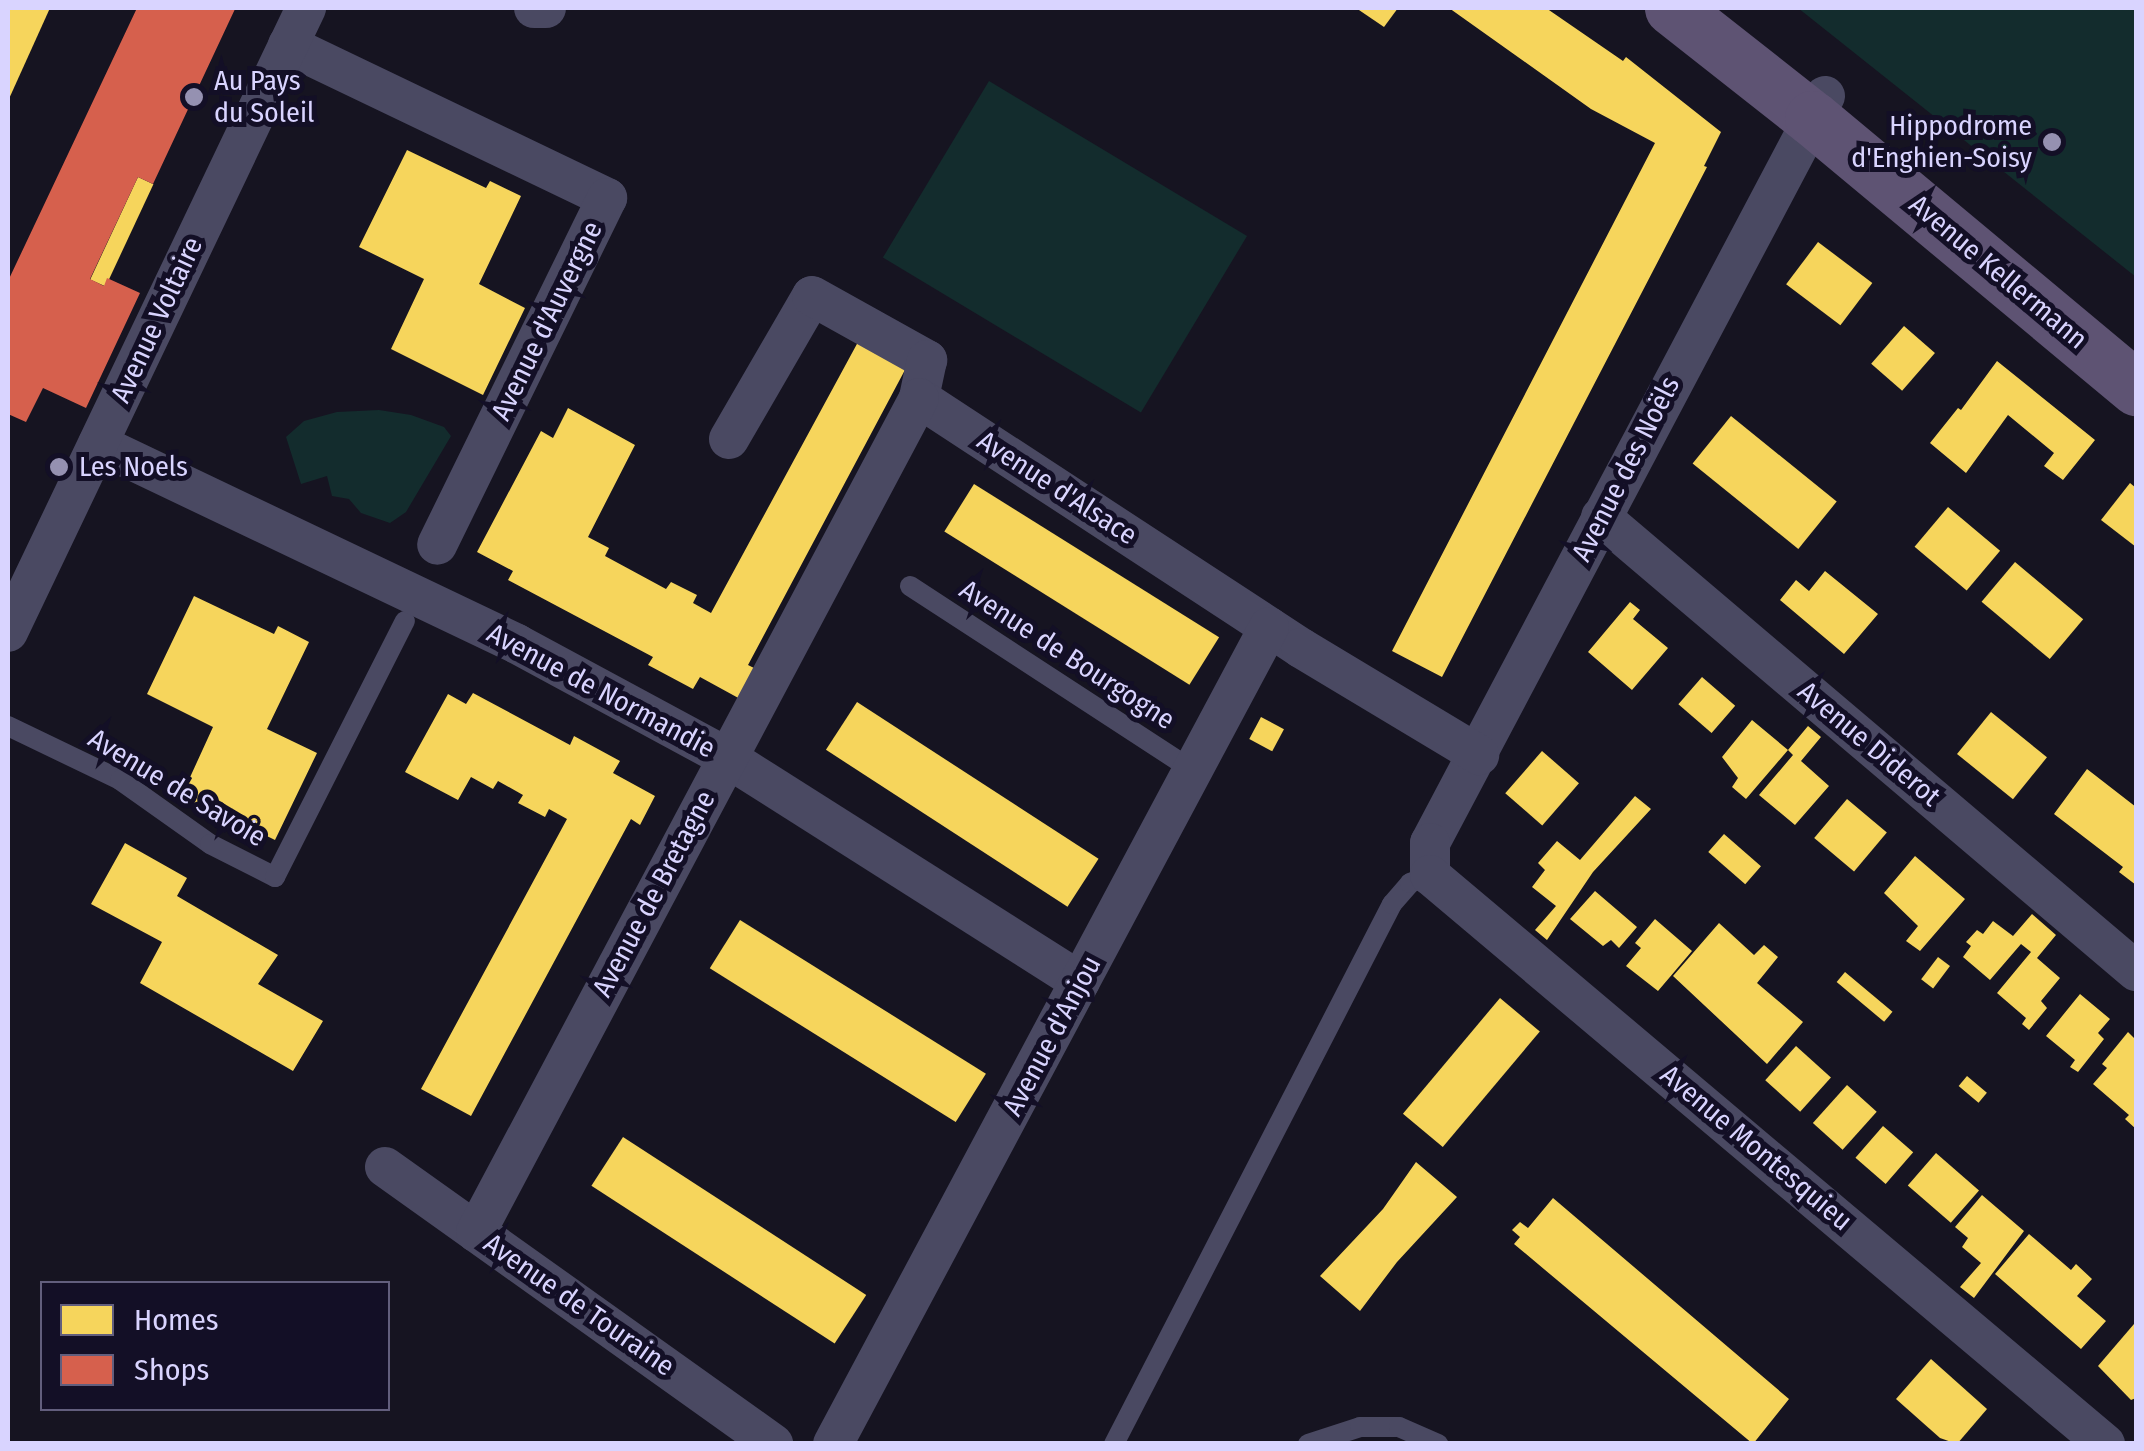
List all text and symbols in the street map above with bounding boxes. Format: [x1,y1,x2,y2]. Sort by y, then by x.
place label: Au Pays du Soleil [214,64,314,130]
marker: Au Pays du Soleil [183,86,205,108]
place label: Hippodrome d'Enghien-Soisy [1851,109,2032,175]
marker: Hippodrome d'Enghien-Soisy [2041,131,2063,153]
street label: Avenue Kellermann [1902,188,2094,356]
street label: Avenue d'Auvergne [484,216,610,426]
street label: Avenue Voltaire [104,232,210,408]
street label: Avenue des Noëls [1565,371,1687,567]
street label: Avenue d'Alsace [971,424,1143,552]
place label: Les Noels [79,450,188,484]
marker: Les Noels [48,456,70,478]
street label: Avenue de Bourgogne [953,573,1181,737]
street label: Avenue de Normandie [481,617,721,765]
street label: Avenue Diderot [1791,675,1947,813]
street label: Avenue de Savoie [82,722,272,854]
street label: Avenue de Bretagne [586,785,722,1003]
street label: Avenue d'Anjou [996,950,1108,1122]
street label: Avenue Montesquieu [1653,1058,1859,1238]
street label: Avenue de Touraine [477,1227,681,1383]
legend [40,1281,390,1411]
text: Homes [134,1302,219,1338]
text: Shops [134,1352,209,1388]

